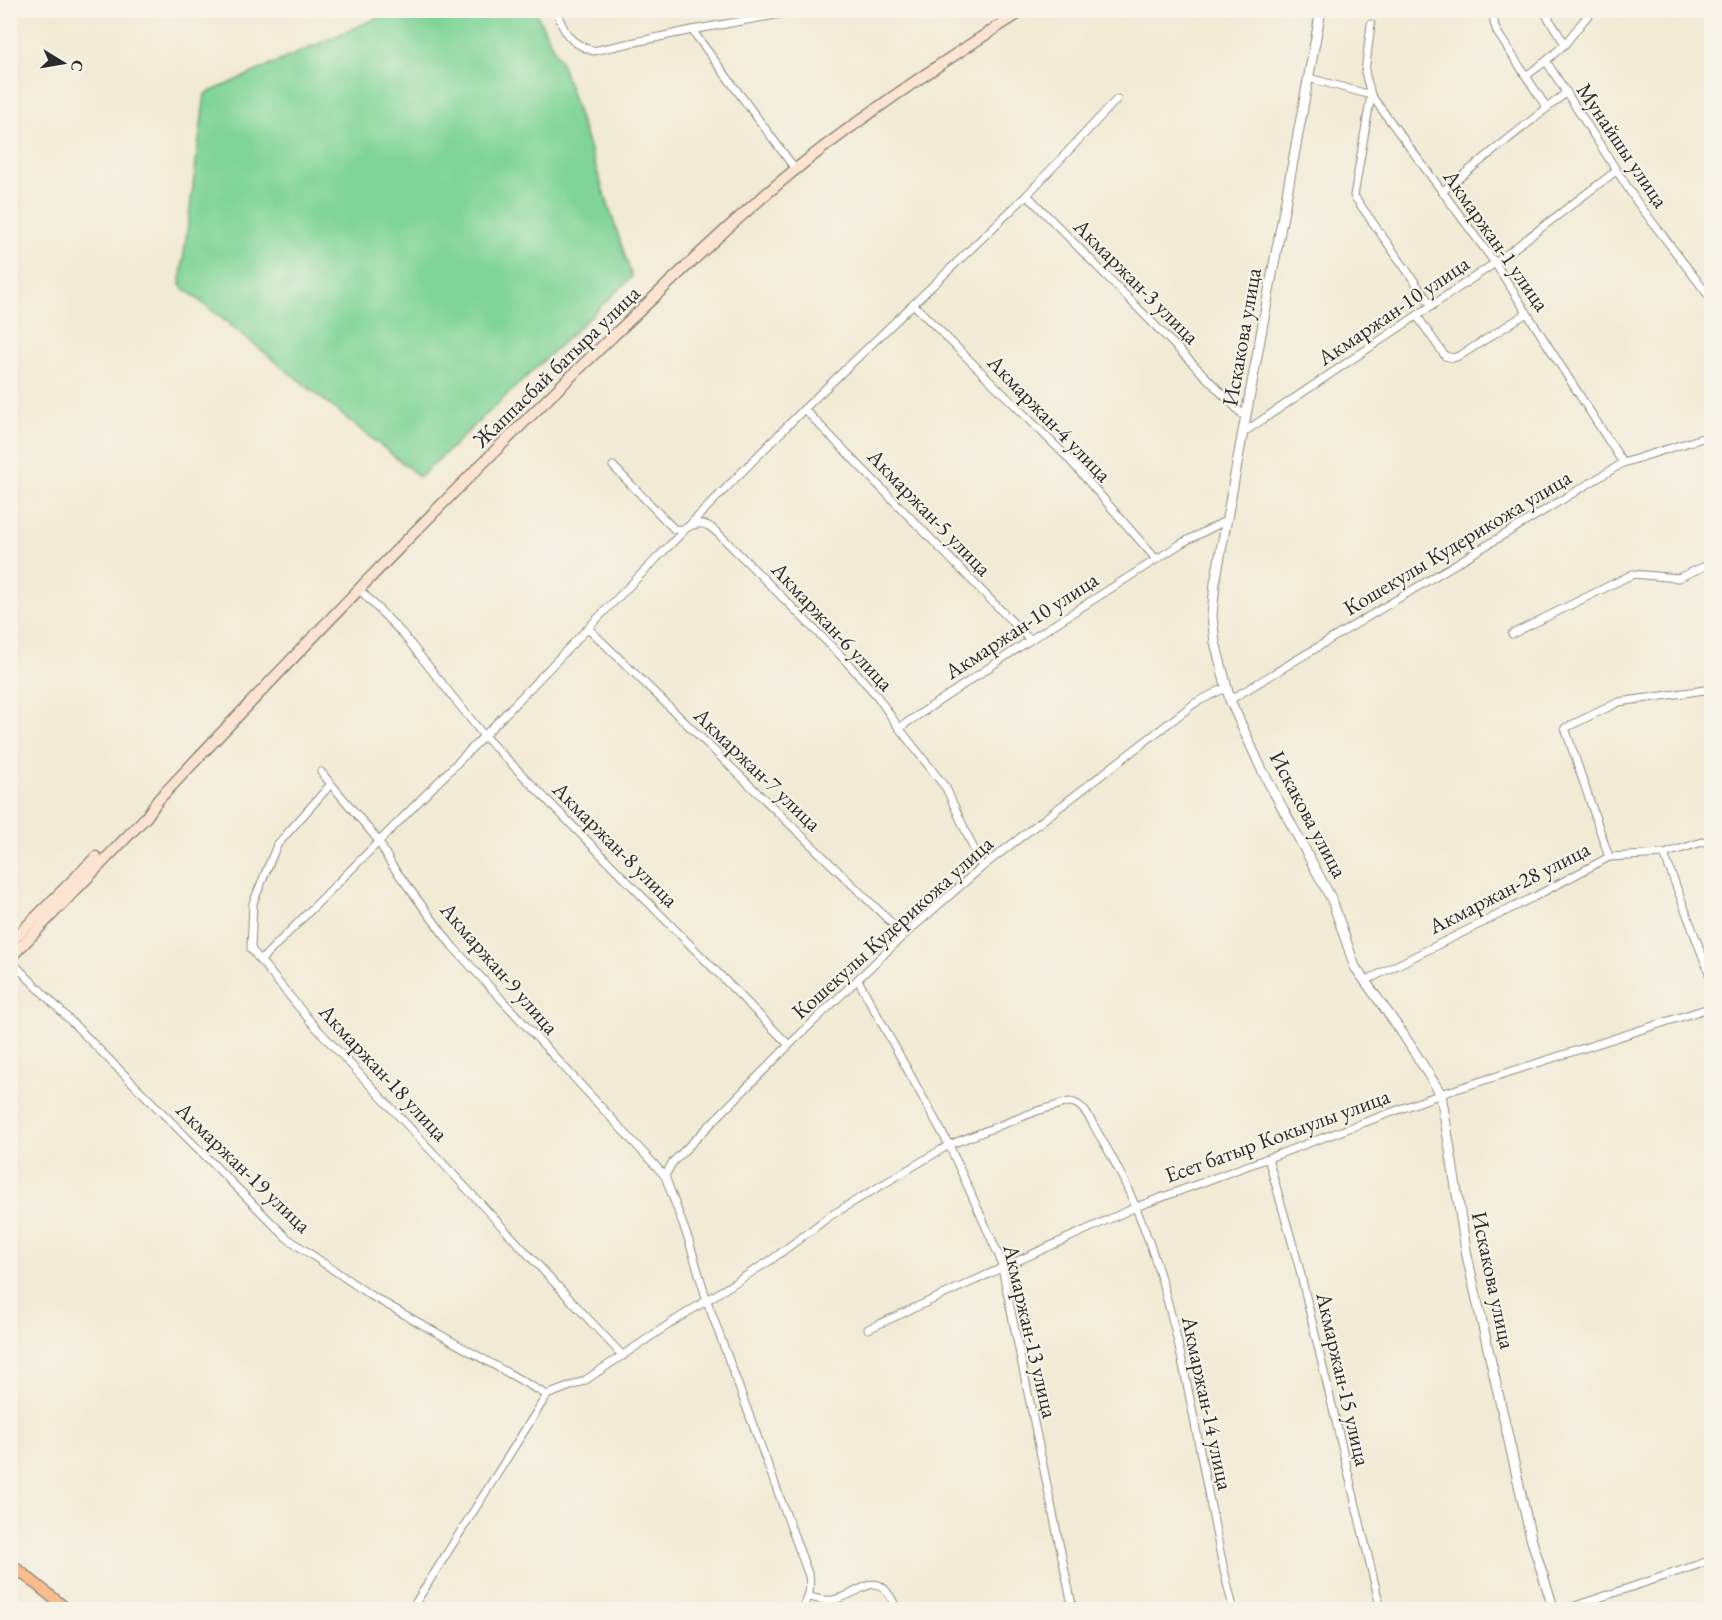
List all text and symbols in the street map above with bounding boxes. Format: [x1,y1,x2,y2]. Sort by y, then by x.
north arrow [33,33,93,93]
text: С [66,58,89,73]
street label: Мунайшы улица [1570,77,1675,214]
street label: Акмаржан-1 улица [1436,163,1556,317]
street label: Акмаржан-3 улица [1067,211,1206,351]
street label: Акмаржан-10 улица [1311,249,1475,373]
street label: Искакова улица [1215,265,1268,409]
street label: Жаппасбай батыра улица [466,279,646,455]
street label: Акмаржан-4 улица [981,348,1118,489]
street label: Акмаржан-5 улица [861,442,998,583]
street label: Кошекулы Кудерикожа улица [1338,463,1577,622]
street label: Акмаржан-6 улица [764,555,900,697]
street label: Акмаржан-10 улица [938,565,1104,686]
street label: Акмаржан-7 улица [687,700,828,838]
street label: Искакова улица [1263,746,1354,883]
street label: Акмаржан-8 улица [546,774,685,914]
street label: Кошекулы Кудерикожа улица [786,829,999,1026]
street label: Акмаржан-28 улица [1423,834,1595,941]
street label: Акмаржан-9 улица [433,895,565,1041]
street label: Акмаржан-18 улица [312,997,455,1147]
street label: Есет батыр Кокыулы улица [1161,1081,1394,1190]
street label: Акмаржан-19 улица [169,1095,318,1240]
street label: Искакова улица [1465,1209,1522,1352]
street label: Акмаржан-13 улица [996,1240,1065,1421]
street label: Акмаржан-15 улица [1309,1288,1378,1469]
street label: Акмаржан-14 улица [1175,1312,1240,1493]

